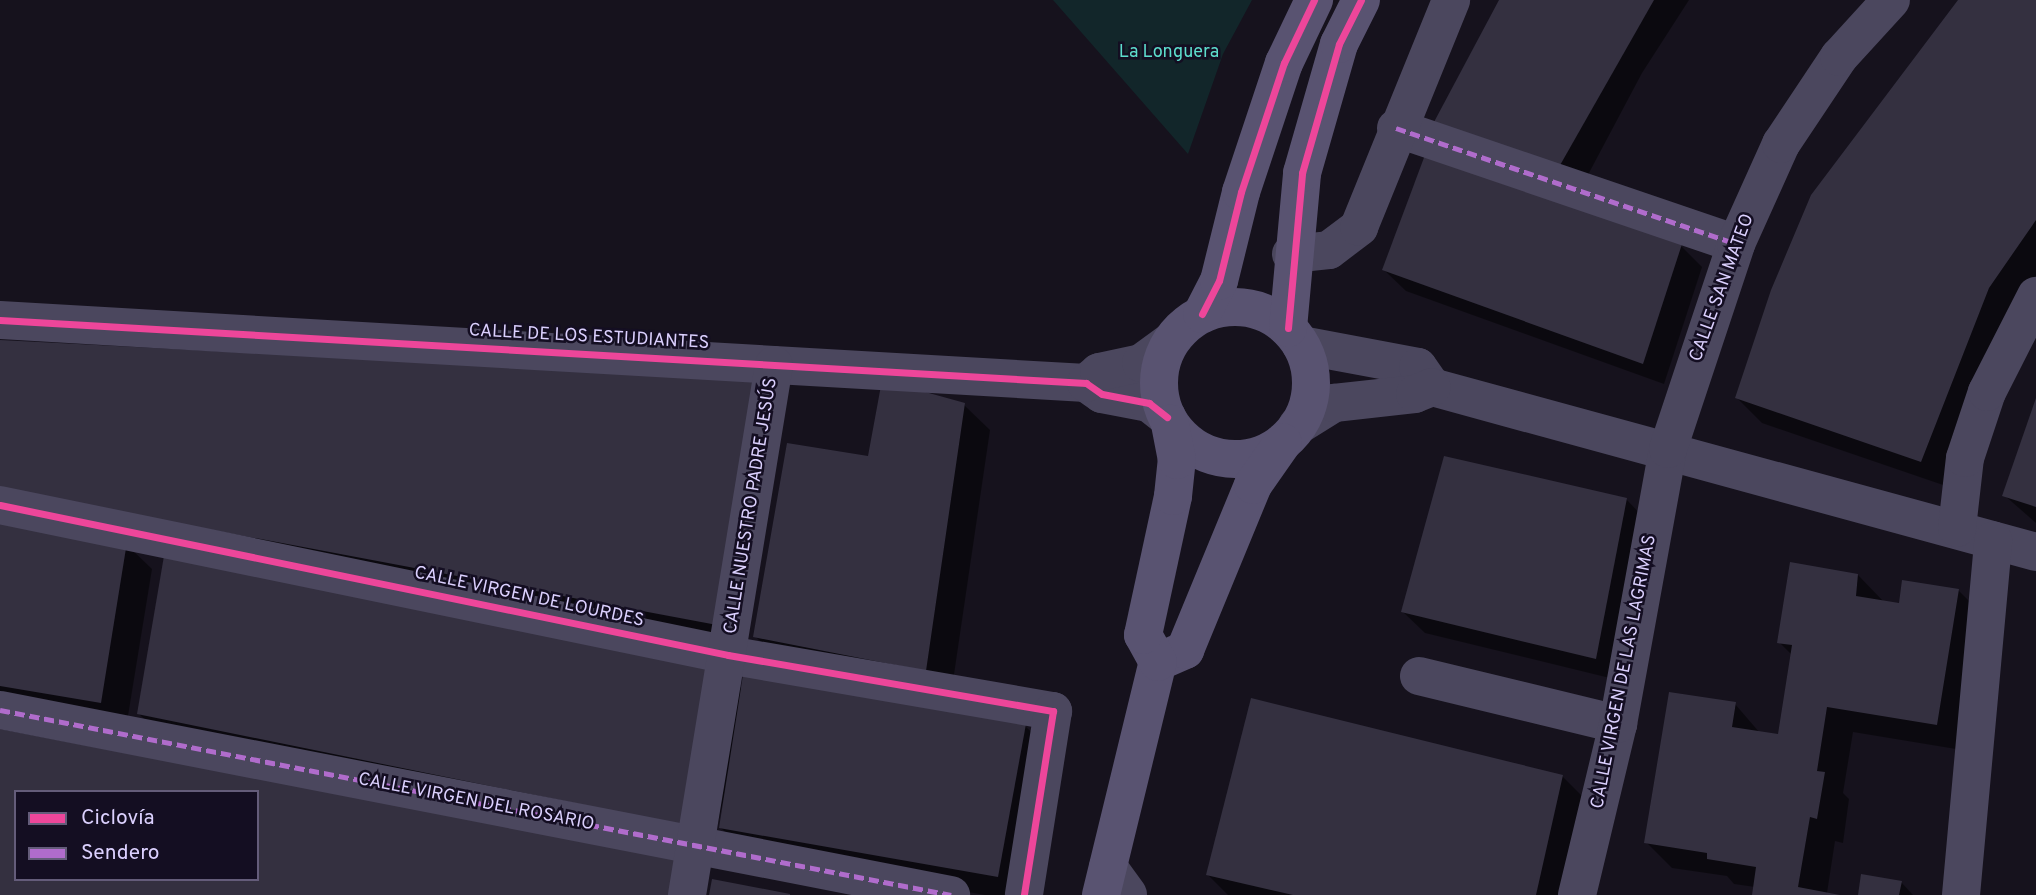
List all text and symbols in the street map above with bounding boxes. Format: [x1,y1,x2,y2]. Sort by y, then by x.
park label: La Longuera [1119,42,1219,64]
street label: CALLE SAN MATEO [1686,211,1760,365]
street label: CALLE DE LOS ESTUDIANTES [468,321,710,355]
street label: CALLE NUESTRO PADRE JESÚS [721,376,783,636]
street label: CALLE VIRGEN DE LAS LAGRIMAS [1588,533,1662,811]
street label: CALLE VIRGEN DE LOURDES [412,563,646,633]
street label: CALLE VIRGEN DEL ROSARIO [355,769,597,837]
legend [14,790,259,881]
text: Ciclovía [81,805,155,832]
text: Sendero [81,840,160,867]

